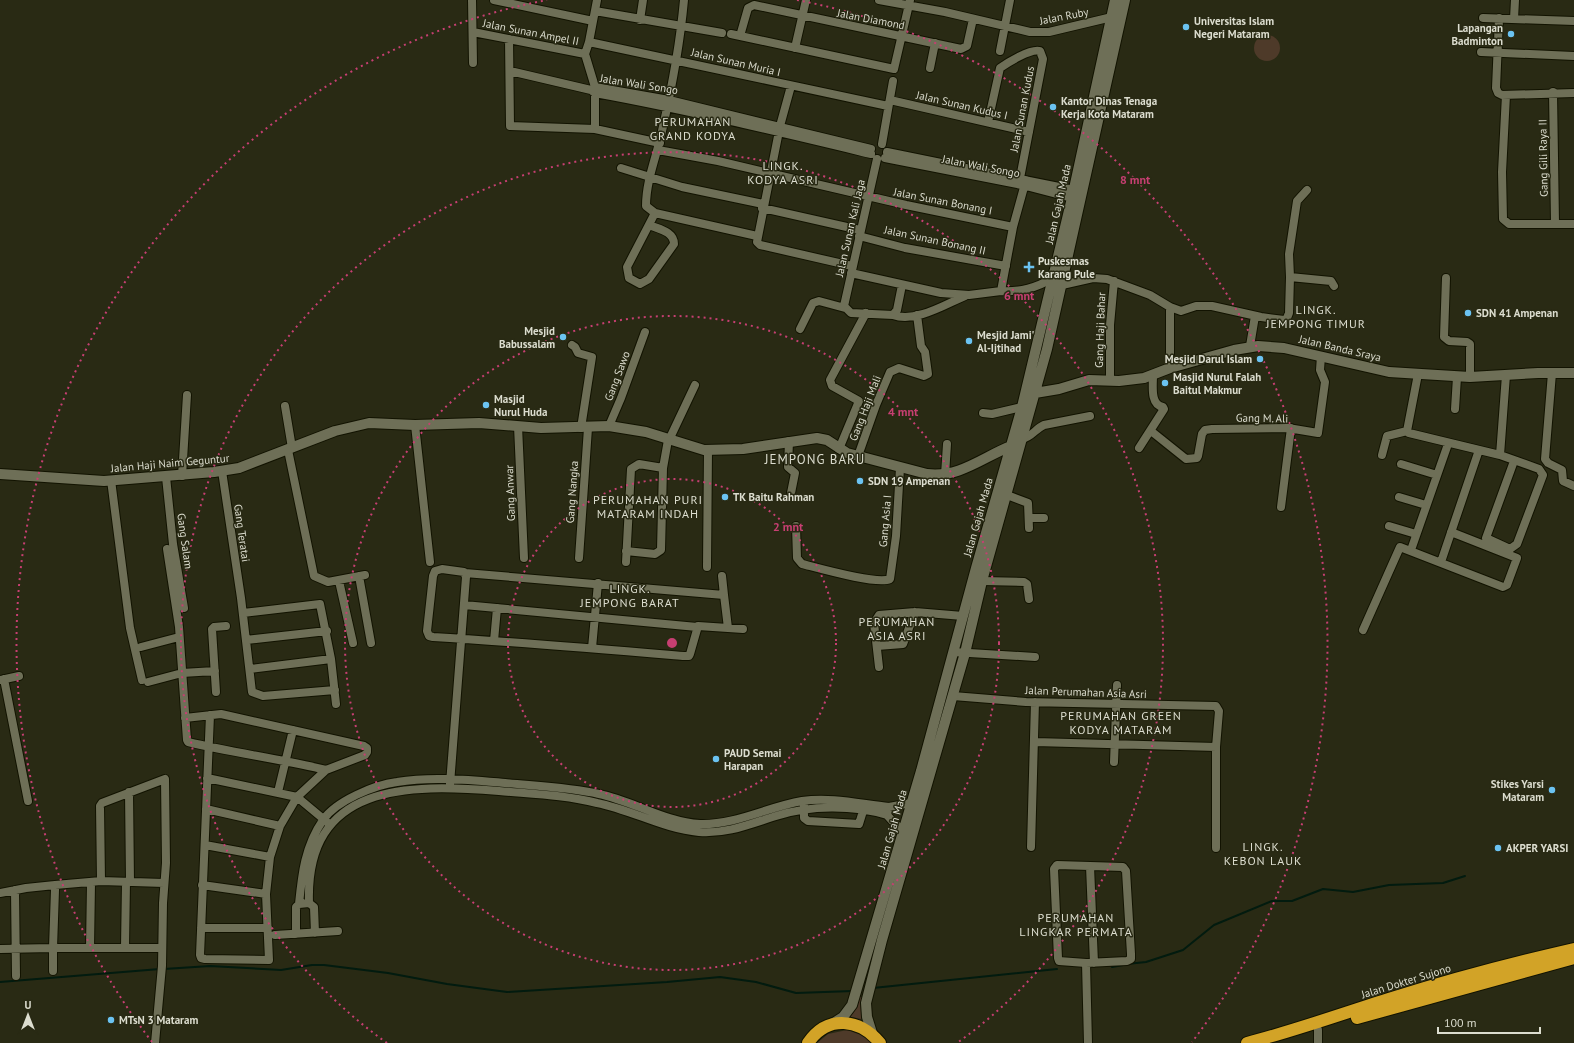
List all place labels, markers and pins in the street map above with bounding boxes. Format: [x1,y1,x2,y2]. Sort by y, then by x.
place label: Universitas Islam Negeri Mataram [1194,14,1274,41]
place label: Lapangan Badminton [1452,21,1503,48]
marker: Universitas Islam Negeri Mataram [1181,22,1191,32]
marker: Lapangan Badminton [1506,29,1516,39]
place label: Kantor Dinas Tenaga Kerja Kota Mataram [1061,94,1157,121]
marker: Kantor Dinas Tenaga Kerja Kota Mataram [1048,102,1058,112]
place label: Puskesmas Karang Pule [1038,254,1095,281]
marker: Puskesmas Karang Pule [1023,261,1035,273]
place label: SDN 41 Ampenan [1476,306,1558,320]
marker: SDN 41 Ampenan [1463,308,1473,318]
place label: Mesjid Babussalam [499,324,555,351]
place label: Mesjid Jami' Al-Ijtihad [977,328,1035,355]
marker: Mesjid Babussalam [558,332,568,342]
marker: Mesjid Jami' Al-Ijtihad [964,336,974,346]
place label: Mesjid Darul Islam [1165,352,1252,366]
marker: Mesjid Darul Islam [1255,354,1265,364]
place label: Masjid Nurul Falah Baitul Makmur [1173,370,1261,397]
marker: Masjid Nurul Falah Baitul Makmur [1160,378,1170,388]
place label: Masjid Nurul Huda [494,392,547,419]
marker: Masjid Nurul Huda [481,400,491,410]
place label: SDN 19 Ampenan [868,474,950,488]
marker: SDN 19 Ampenan [855,476,865,486]
place label: TK Baitu Rahman [733,490,814,504]
marker: TK Baitu Rahman [720,492,730,502]
centre of rings [665,636,679,650]
place label: PAUD Semai Harapan [724,746,781,773]
marker: PAUD Semai Harapan [711,754,721,764]
place label: Stikes Yarsi Mataram [1491,777,1544,804]
marker: Stikes Yarsi Mataram [1547,785,1557,795]
place label: AKPER YARSI [1506,841,1568,855]
marker: AKPER YARSI [1493,843,1503,853]
place label: MTsN 3 Mataram [119,1013,198,1027]
marker: MTsN 3 Mataram [106,1015,116,1025]

